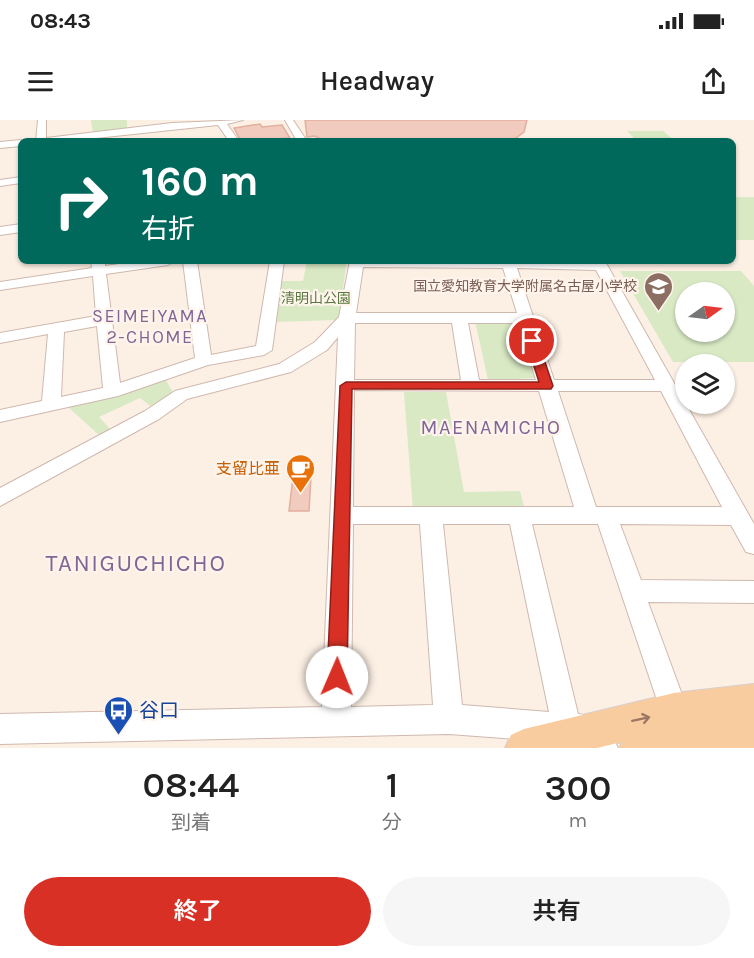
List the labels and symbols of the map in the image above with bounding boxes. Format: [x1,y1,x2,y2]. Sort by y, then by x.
school or university icon: 国立愛知教育大学附属名古屋小学校 [642,270,674,312]
place label: 国立愛知教育大学附属名古屋小学校 [413,278,637,295]
north arrow [675,282,735,342]
park label: 清明山公園 [281,290,351,307]
district label: SEIMEIYAMA 2-CHOME [92,305,208,348]
pin [506,315,557,366]
district label: MAENAMICHO [421,416,561,439]
cafe icon: 支留比亜 [285,452,317,494]
place label: 支留比亜 [216,459,280,478]
district label: TANIGUCHICHO [46,549,226,577]
position arrow [305,645,369,709]
bus stop icon: 谷口 [102,694,134,736]
place label: 谷口 [139,699,179,722]
one-way arrow [632,712,651,724]

